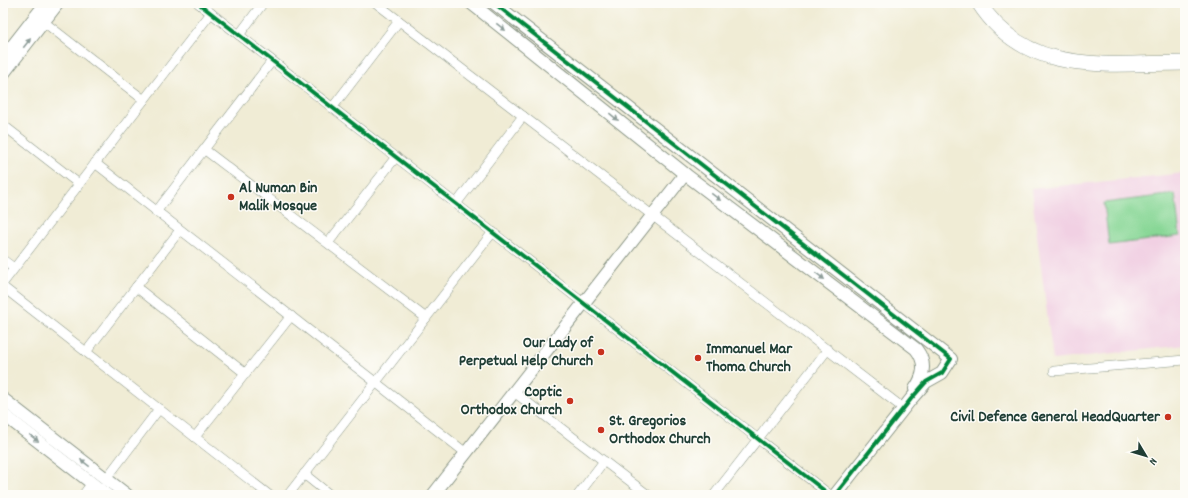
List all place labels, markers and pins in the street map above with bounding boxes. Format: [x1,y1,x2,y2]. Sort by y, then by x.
place label: Al Numan Bin Malik Mosque [239,177,317,218]
marker: Al Numan Bin Malik Mosque [226,192,236,202]
place label: Our Lady of Perpetual Help Church [459,332,594,373]
place label: Immanuel Mar Thoma Church [706,338,793,379]
marker: Our Lady of Perpetual Help Church [596,347,606,357]
marker: Immanuel Mar Thoma Church [693,353,703,363]
place label: Coptic Orthodox Church [460,381,563,422]
marker: Coptic Orthodox Church [565,396,575,406]
place label: Civil Defence General HeadQuarter [950,406,1161,429]
place label: St. Gregorios Orthodox Church [609,410,711,451]
marker: Civil Defence General HeadQuarter [1163,412,1173,422]
marker: St. Gregorios Orthodox Church [596,425,606,435]

